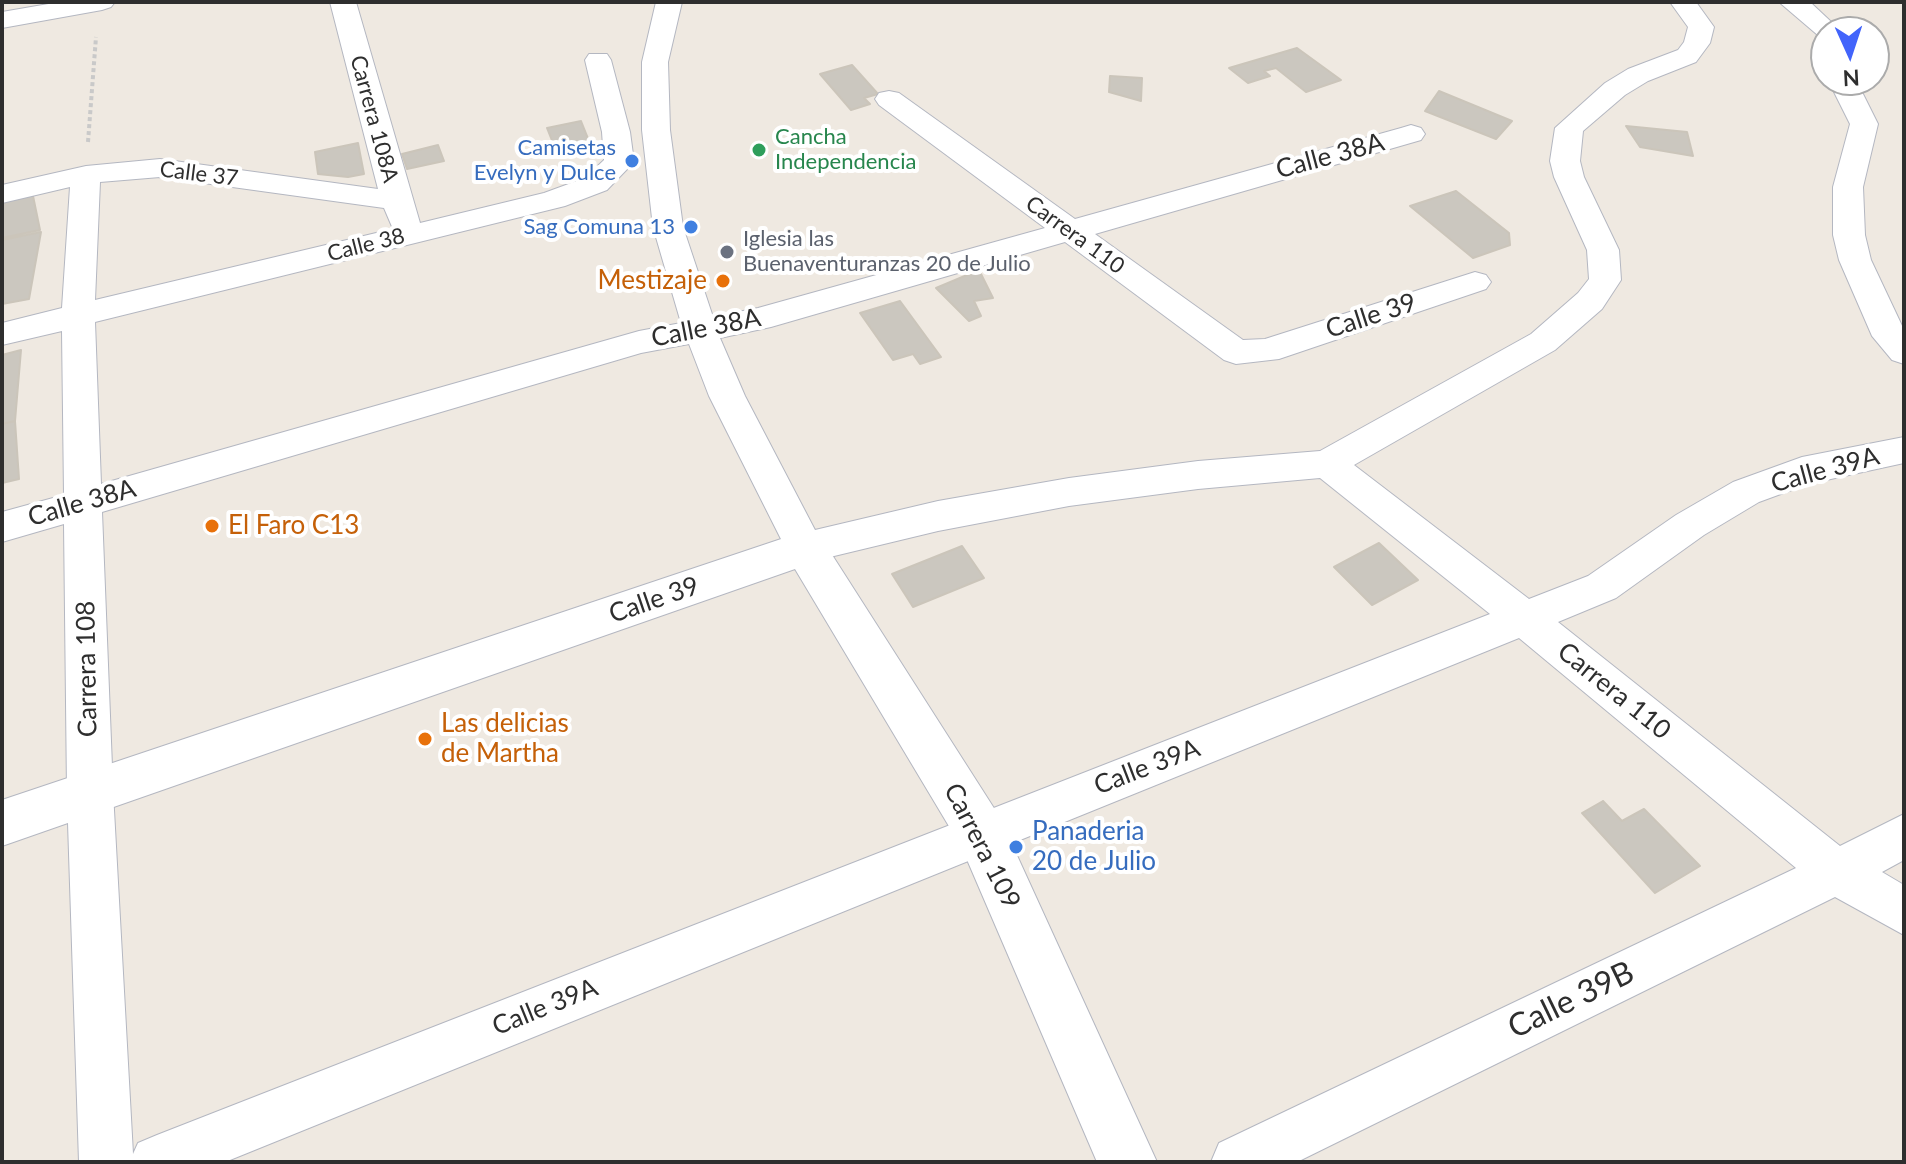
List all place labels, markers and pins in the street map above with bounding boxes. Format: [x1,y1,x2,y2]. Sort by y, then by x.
place label: Cancha Independencia [775,124,916,176]
place label: Camisetas Evelyn y Dulce [474,135,616,186]
marker: Cancha Independencia [750,141,768,159]
marker: Camisetas Evelyn y Dulce [623,152,641,170]
place label: Sag Comuna 13 [524,214,675,240]
marker: Sag Comuna 13 [682,218,700,236]
place label: Iglesia las Buenaventuranzas 20 de Julio [743,226,1031,278]
marker: Iglesia las Buenaventuranzas 20 de Julio [718,243,736,261]
place label: Mestizaje [598,265,707,297]
marker: Mestizaje [714,272,732,290]
place label: El Faro C13 [228,510,359,542]
marker: El Faro C13 [203,517,221,535]
place label: Las delicias de Martha [441,708,569,770]
marker: Las delicias de Martha [416,730,434,748]
place label: Panaderia 20 de Julio [1032,816,1156,878]
marker: Panaderia 20 de Julio [1007,838,1025,856]

